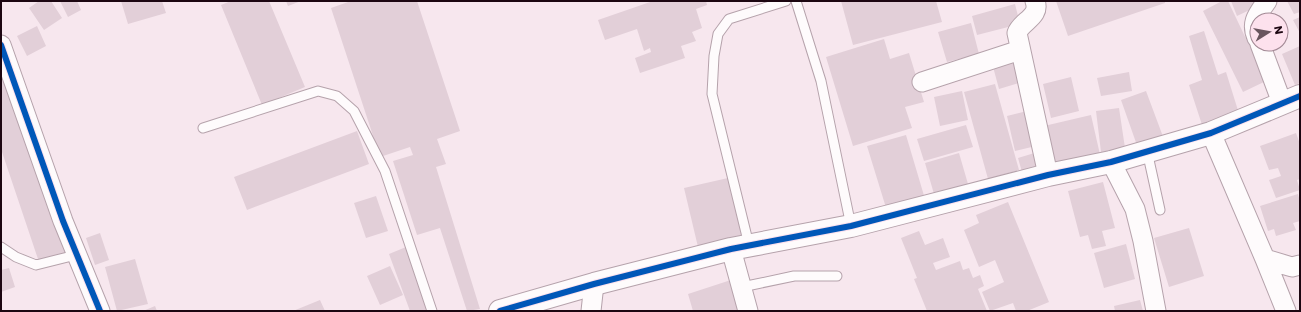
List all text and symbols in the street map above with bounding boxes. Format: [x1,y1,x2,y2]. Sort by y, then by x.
north arrow [1249,12,1289,52]
text: N [1270,25,1287,36]

